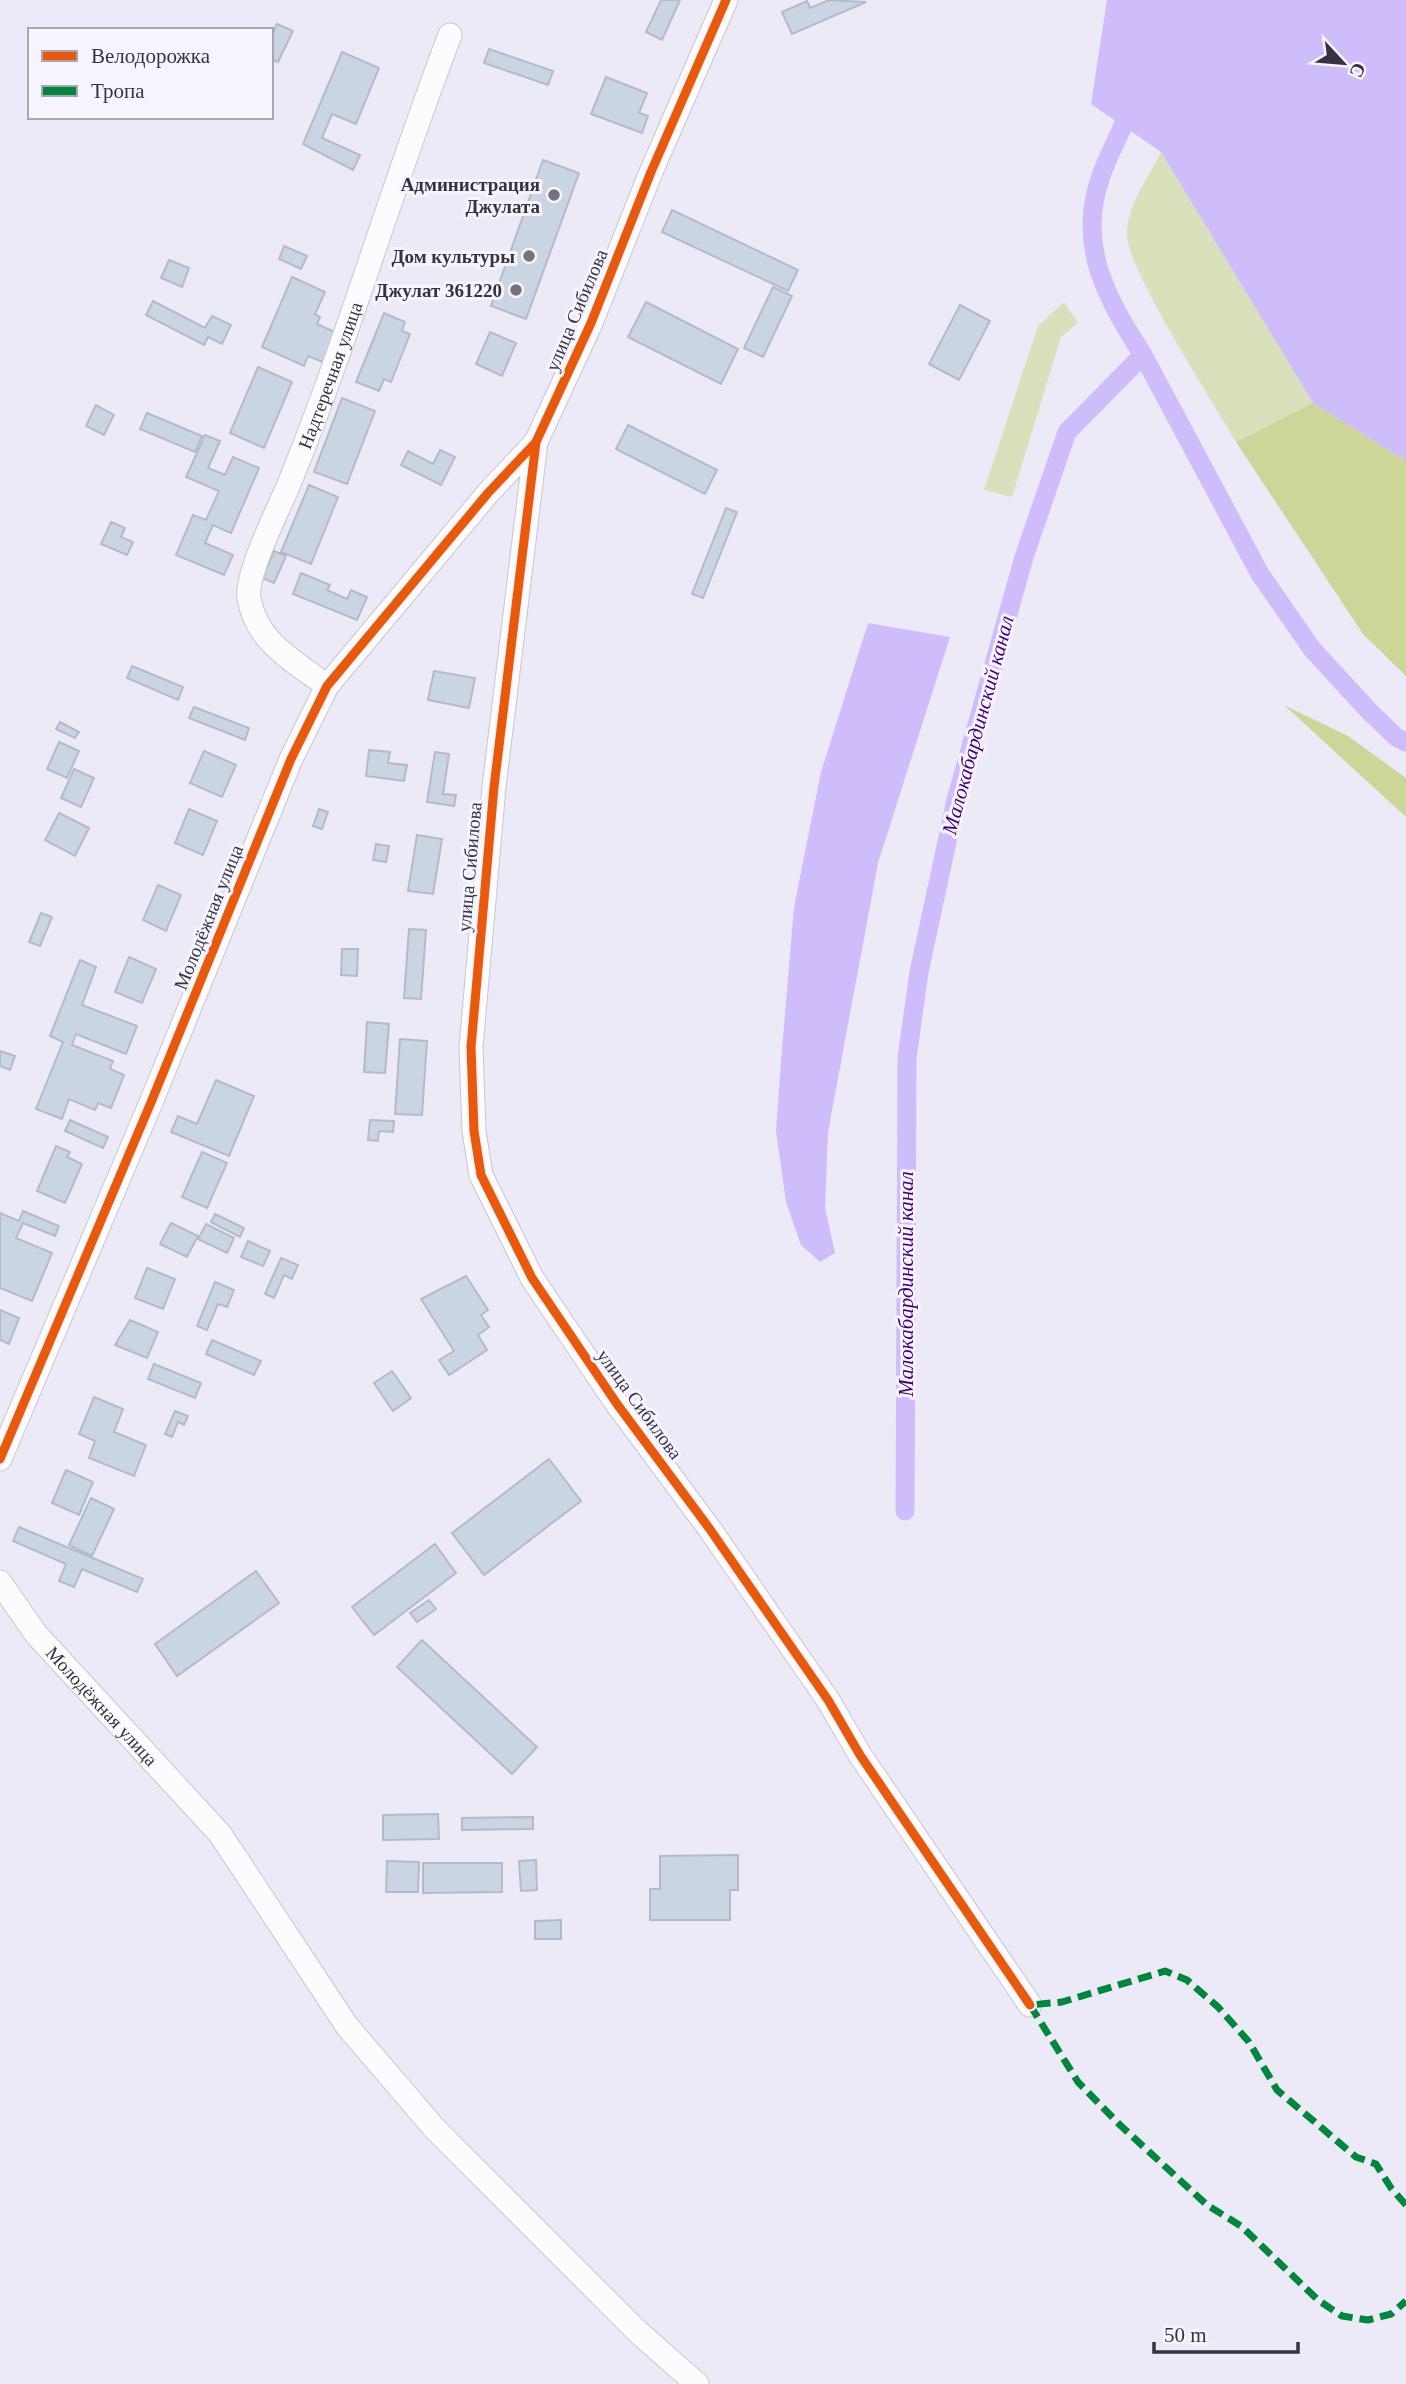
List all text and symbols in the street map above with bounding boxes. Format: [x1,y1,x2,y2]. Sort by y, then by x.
legend [28,28,273,119]
north arrow [1308,28,1378,98]
text: Велодорожка [91,44,211,68]
text: С [1345,59,1370,81]
text: Тропа [91,79,145,103]
place label: Администрация Джулата [401,174,540,217]
marker: Администрация Джулата [546,187,562,203]
place label: Дом культуры [391,246,515,267]
street label: улица Сибилова [541,246,612,374]
marker: Дом культуры [521,248,537,264]
place label: Джулат 361220 [375,280,502,301]
marker: Джулат 361220 [508,282,524,298]
street label: Надтеречная улица [294,299,367,452]
water label: Малокабардинский канал [937,613,1019,838]
street label: улица Сибилова [453,801,486,933]
street label: Молодёжная улица [170,841,247,993]
water label: Малокабардинский канал [894,1171,918,1398]
street label: улица Сибилова [593,1345,687,1464]
street label: Молодёжная улица [42,1642,162,1771]
scale bar [1154,2310,1298,2354]
text: 50 m [1164,2323,1207,2347]

